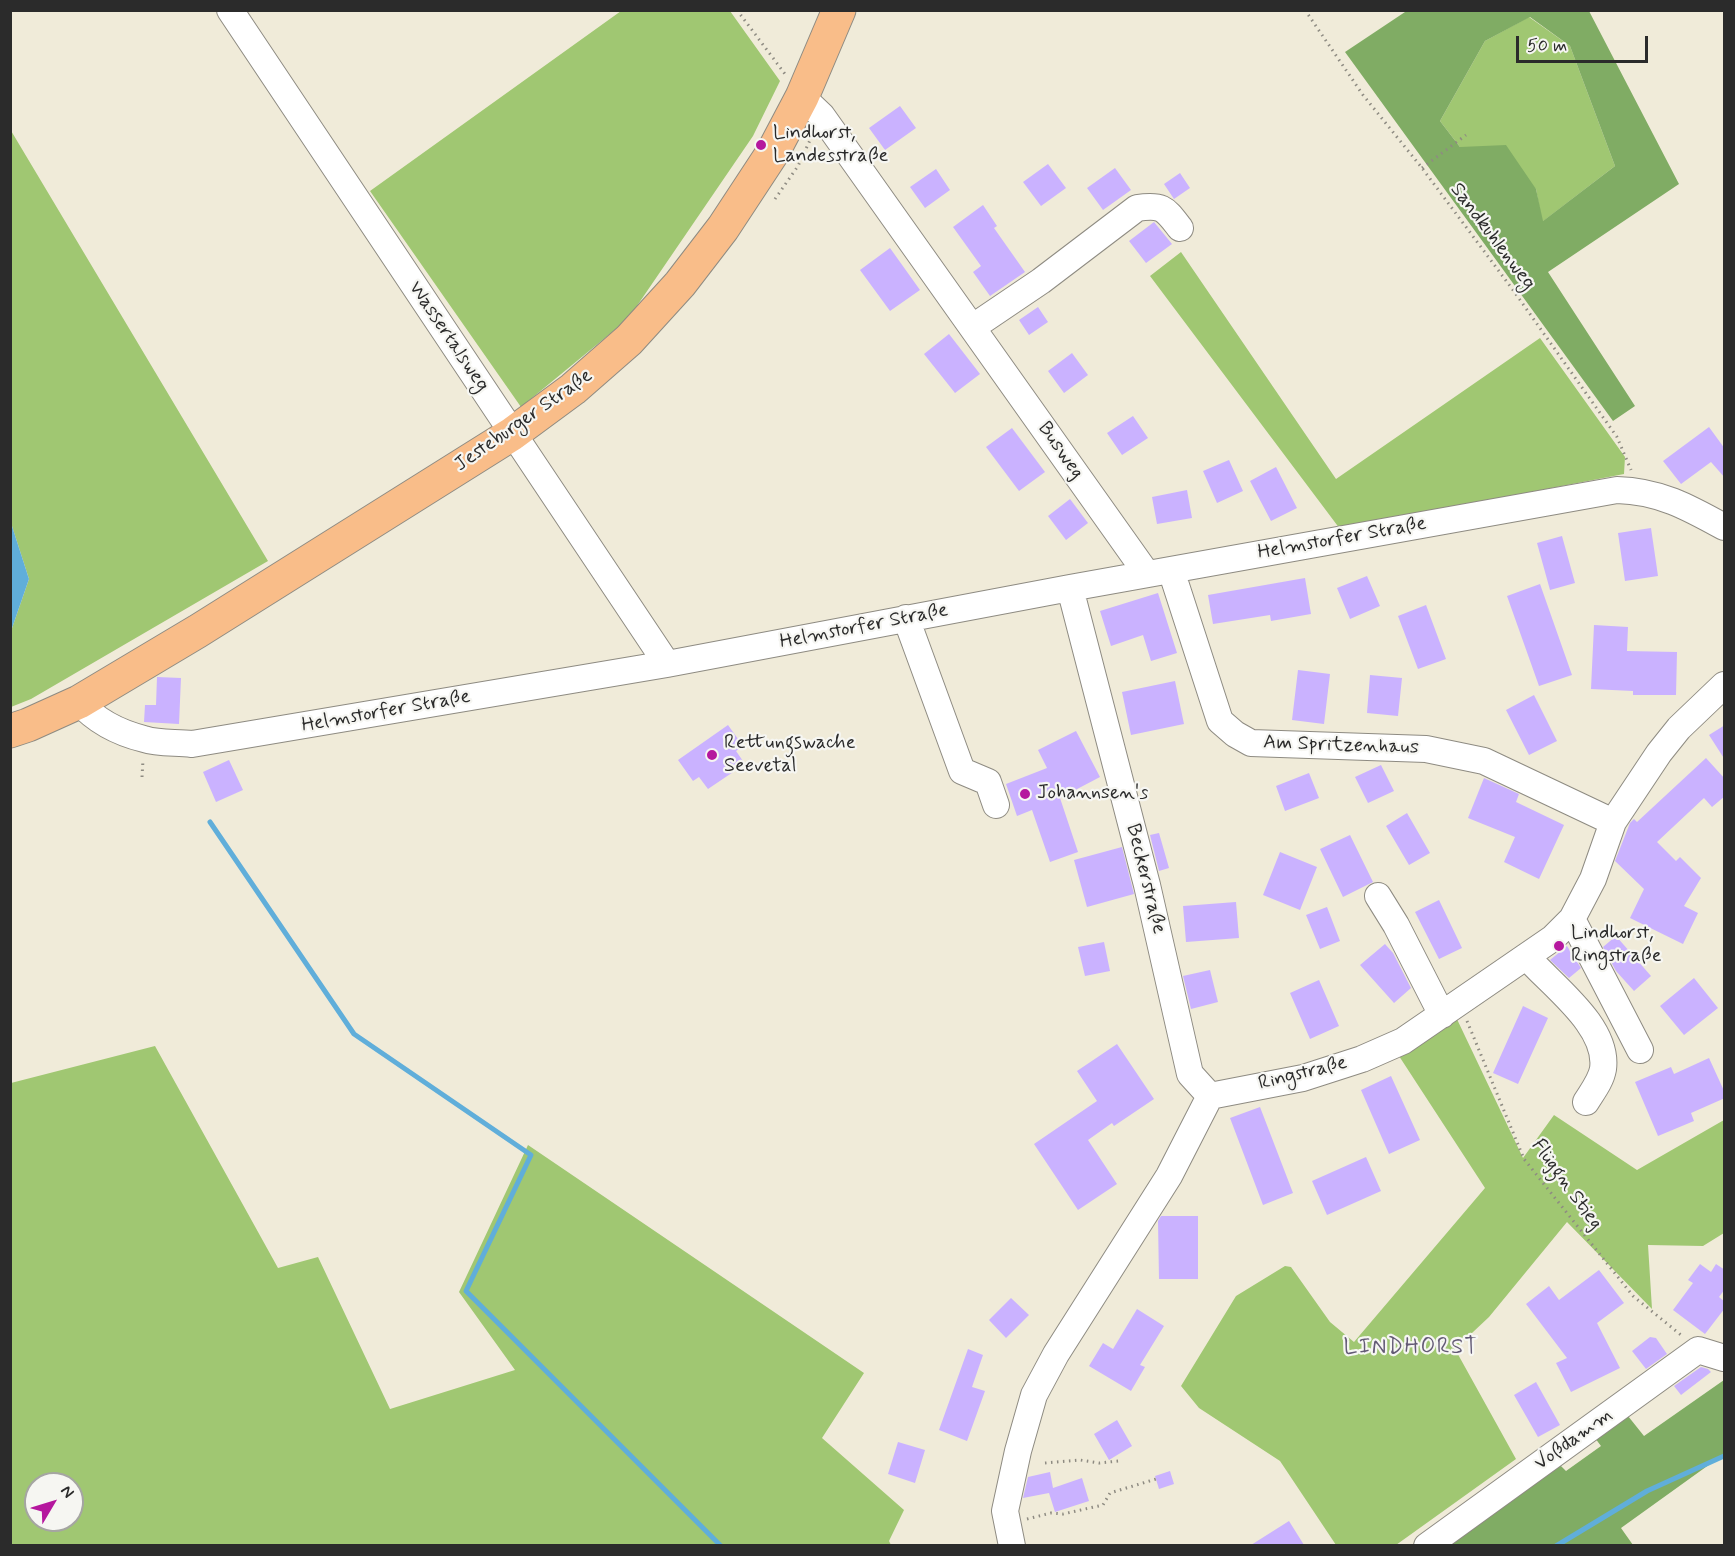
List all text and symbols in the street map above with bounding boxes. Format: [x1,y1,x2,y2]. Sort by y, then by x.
scale bar [1519,24,1651,62]
text: 50 m [1527,34,1567,58]
place label: Lindhorst, Landesstraße [773,122,888,169]
marker: Lindhorst, Landesstraße [754,138,768,152]
street label: Sandkuhlenweg [1444,179,1540,295]
street label: Wassertalsweg [402,277,494,397]
street label: Jesteburger Straße [450,364,598,478]
street label: Busweg [1032,418,1088,484]
street label: Helmstorfer Straße [1256,512,1428,566]
street label: Helmstorfer Straße [778,599,950,655]
street label: Helmstorfer Straße [300,685,472,739]
street label: Am Spritzenhaus [1263,731,1419,761]
place label: Rettungswache Seevetal [724,732,856,779]
marker: Rettungswache Seevetal [705,748,719,762]
place label: Johannsen's [1037,782,1148,806]
marker: Johannsen's [1018,787,1032,801]
street label: Beckerstraße [1120,822,1170,936]
place label: Lindhorst, Ringstraße [1571,922,1661,969]
marker: Lindhorst, Ringstraße [1552,939,1566,953]
street label: Ringstraße [1256,1051,1350,1097]
street label: Flüggn Stieg [1525,1135,1607,1235]
district label: LINDHORST [1343,1335,1479,1361]
street label: Voßdamm [1530,1404,1618,1476]
north arrow [24,1472,84,1532]
text: N [55,1481,79,1503]

